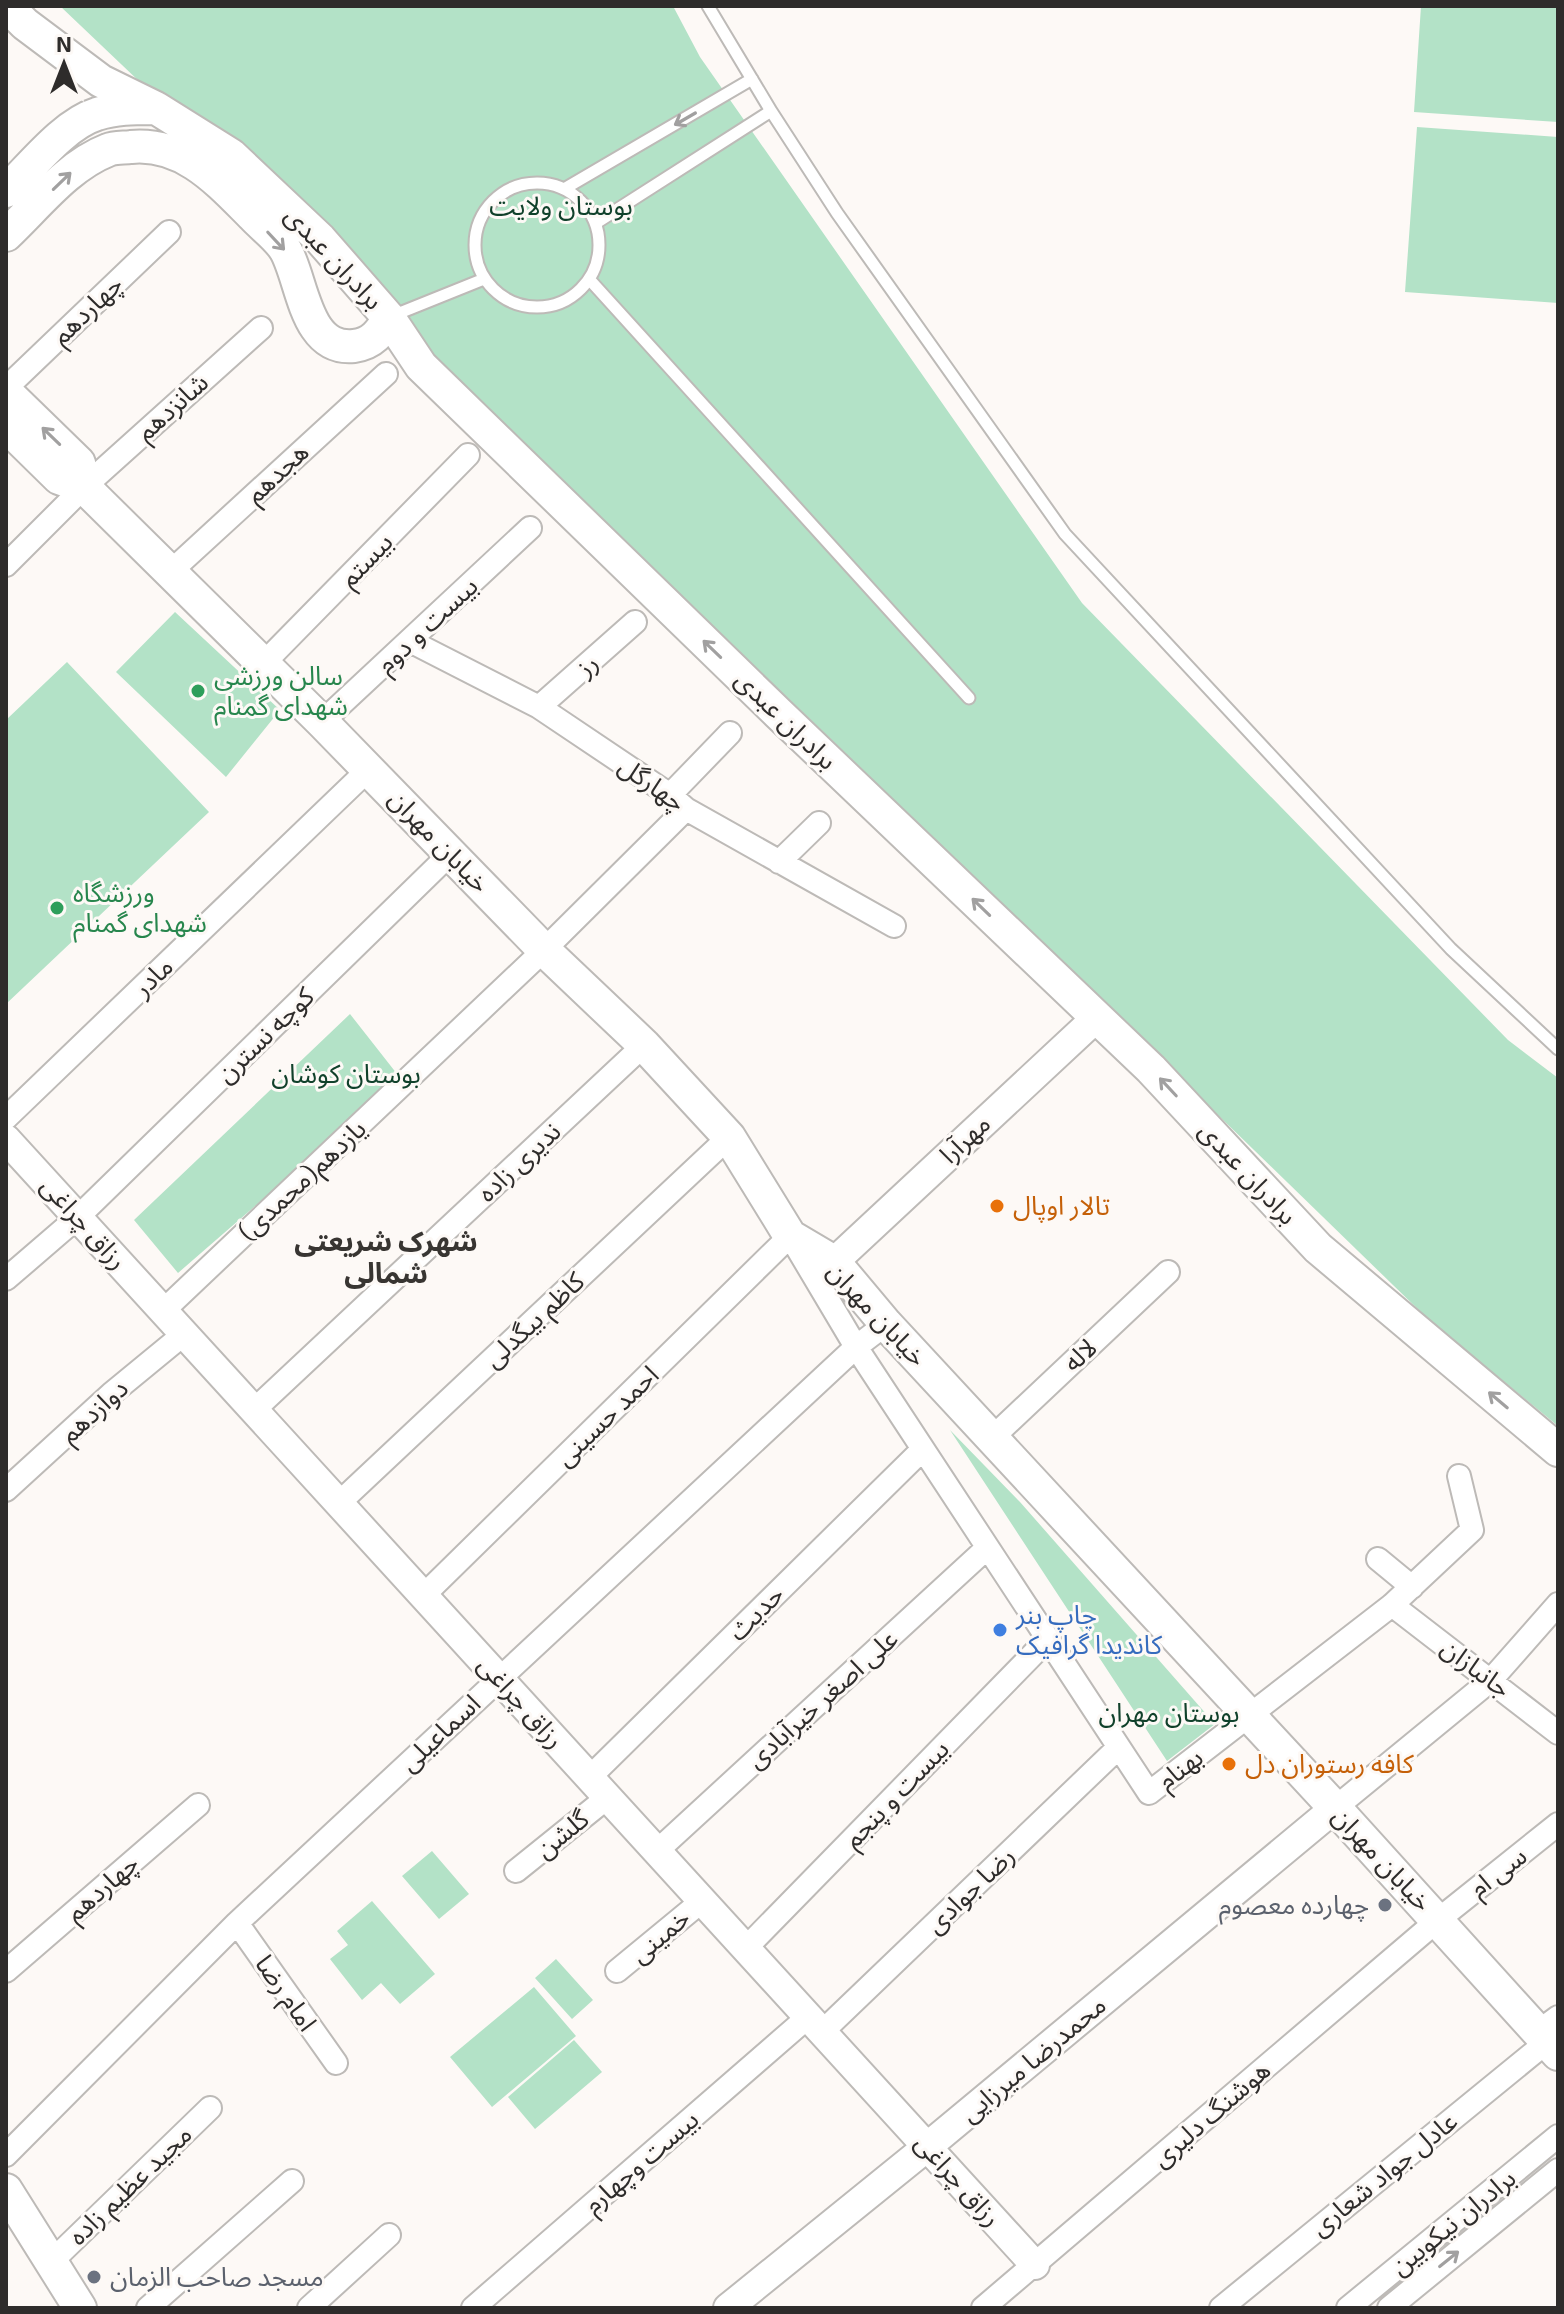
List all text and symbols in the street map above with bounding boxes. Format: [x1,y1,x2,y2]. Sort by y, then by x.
north arrow [24,24,104,104]
text: N [56,30,72,56]
one-way arrow [674,111,697,127]
one-way arrow [52,172,71,191]
park label: بوستان ولایت [489,189,633,221]
street label: برادران عبدی [279,199,391,316]
one-way arrow [267,230,285,250]
street label: چهاردهم [44,268,132,355]
street label: شانزدهم [129,365,217,451]
one-way arrow [42,427,61,446]
street label: هجدهم [238,435,318,513]
street label: بیستم [332,525,402,597]
street label: بیست و دوم [369,569,487,683]
one-way arrow [703,640,722,659]
street label: رز [568,646,604,683]
place label: سالن ورزشی شهدای گمنام [214,659,348,726]
street label: برادران عبدی [729,663,844,776]
marker: سالن ورزشی شهدای گمنام [189,682,207,700]
street label: چهارگل [612,749,692,819]
street label: خیابان مهران [383,782,497,899]
place label: ورزشگاه شهدای گمنام [73,876,207,943]
one-way arrow [971,898,991,916]
marker: ورزشگاه شهدای گمنام [48,899,66,917]
street label: مادر [125,950,179,1003]
street label: کوچه نسترن [209,980,322,1090]
park label: بوستان کوشان [271,1057,421,1089]
one-way arrow [1159,1077,1178,1097]
street label: مهرآرا [932,1107,996,1170]
street label: یازدهم(محمدی) [231,1112,375,1250]
street label: برادران عبدی [1193,1114,1305,1231]
street label: ندیری زاده [470,1115,567,1208]
street label: رزاق چراغی [33,1169,135,1277]
place label: تالار اوپال [1013,1189,1110,1223]
marker: تالار اوپال [988,1197,1006,1215]
district label: شهرک شریعتی شمالی [294,1223,478,1289]
street label: خیابان مهران [821,1254,934,1372]
street label: کاظم بیگدلی [476,1264,594,1378]
street label: لاله [1056,1331,1102,1377]
street label: احمد حسینی [548,1358,665,1472]
street label: دوازدهم [53,1371,137,1453]
one-way arrow [1489,1391,1509,1409]
street label: حدیث [721,1578,789,1646]
place label: چاپ بنر کاندیدا گرافیک [1015,1598,1162,1660]
marker: چاپ بنر کاندیدا گرافیک [991,1621,1009,1639]
street label: علی اصغر خیرآبادی [739,1622,904,1775]
street label: جانبازان [1435,1631,1518,1704]
street label: رزاق چراغی [470,1648,572,1756]
street label: اسماعیلی [392,1687,486,1778]
park label: بوستان مهران [1099,1696,1240,1728]
street label: بیست و پنجم [836,1732,958,1858]
street label: بهنام [1150,1740,1212,1800]
place label: کافه رستوران دل [1245,1747,1414,1779]
marker: کافه رستوران دل [1220,1755,1238,1773]
street label: خیابان مهران [1326,1799,1439,1917]
street label: گلشن [528,1802,595,1864]
street label: رضا جوادی [918,1839,1021,1940]
street label: سی ام [1462,1839,1536,1907]
street label: چهاردهم [58,1847,148,1932]
place label: چهارده معصوم [1219,1888,1369,1925]
marker: چهارده معصوم [1376,1896,1394,1914]
street label: خمینی [623,1901,696,1969]
street label: امام رضا [245,1948,324,2040]
street label: محمدرضا میرزایی [953,1988,1112,2128]
street label: هوشنگ دلیری [1145,2053,1276,2173]
street label: بیست وچهارم [576,2103,708,2224]
street label: عادل جواد شعاری [1303,2104,1463,2242]
street label: مجید عظیم زاده [61,2117,201,2255]
street label: رزاق چراغی [907,2126,1009,2234]
street label: برادران نیکوبین [1383,2161,1521,2281]
one-way arrow [1439,2250,1459,2268]
place label: مسجد صاحب الزمان [110,2260,324,2292]
marker: مسجد صاحب الزمان [85,2268,103,2286]

